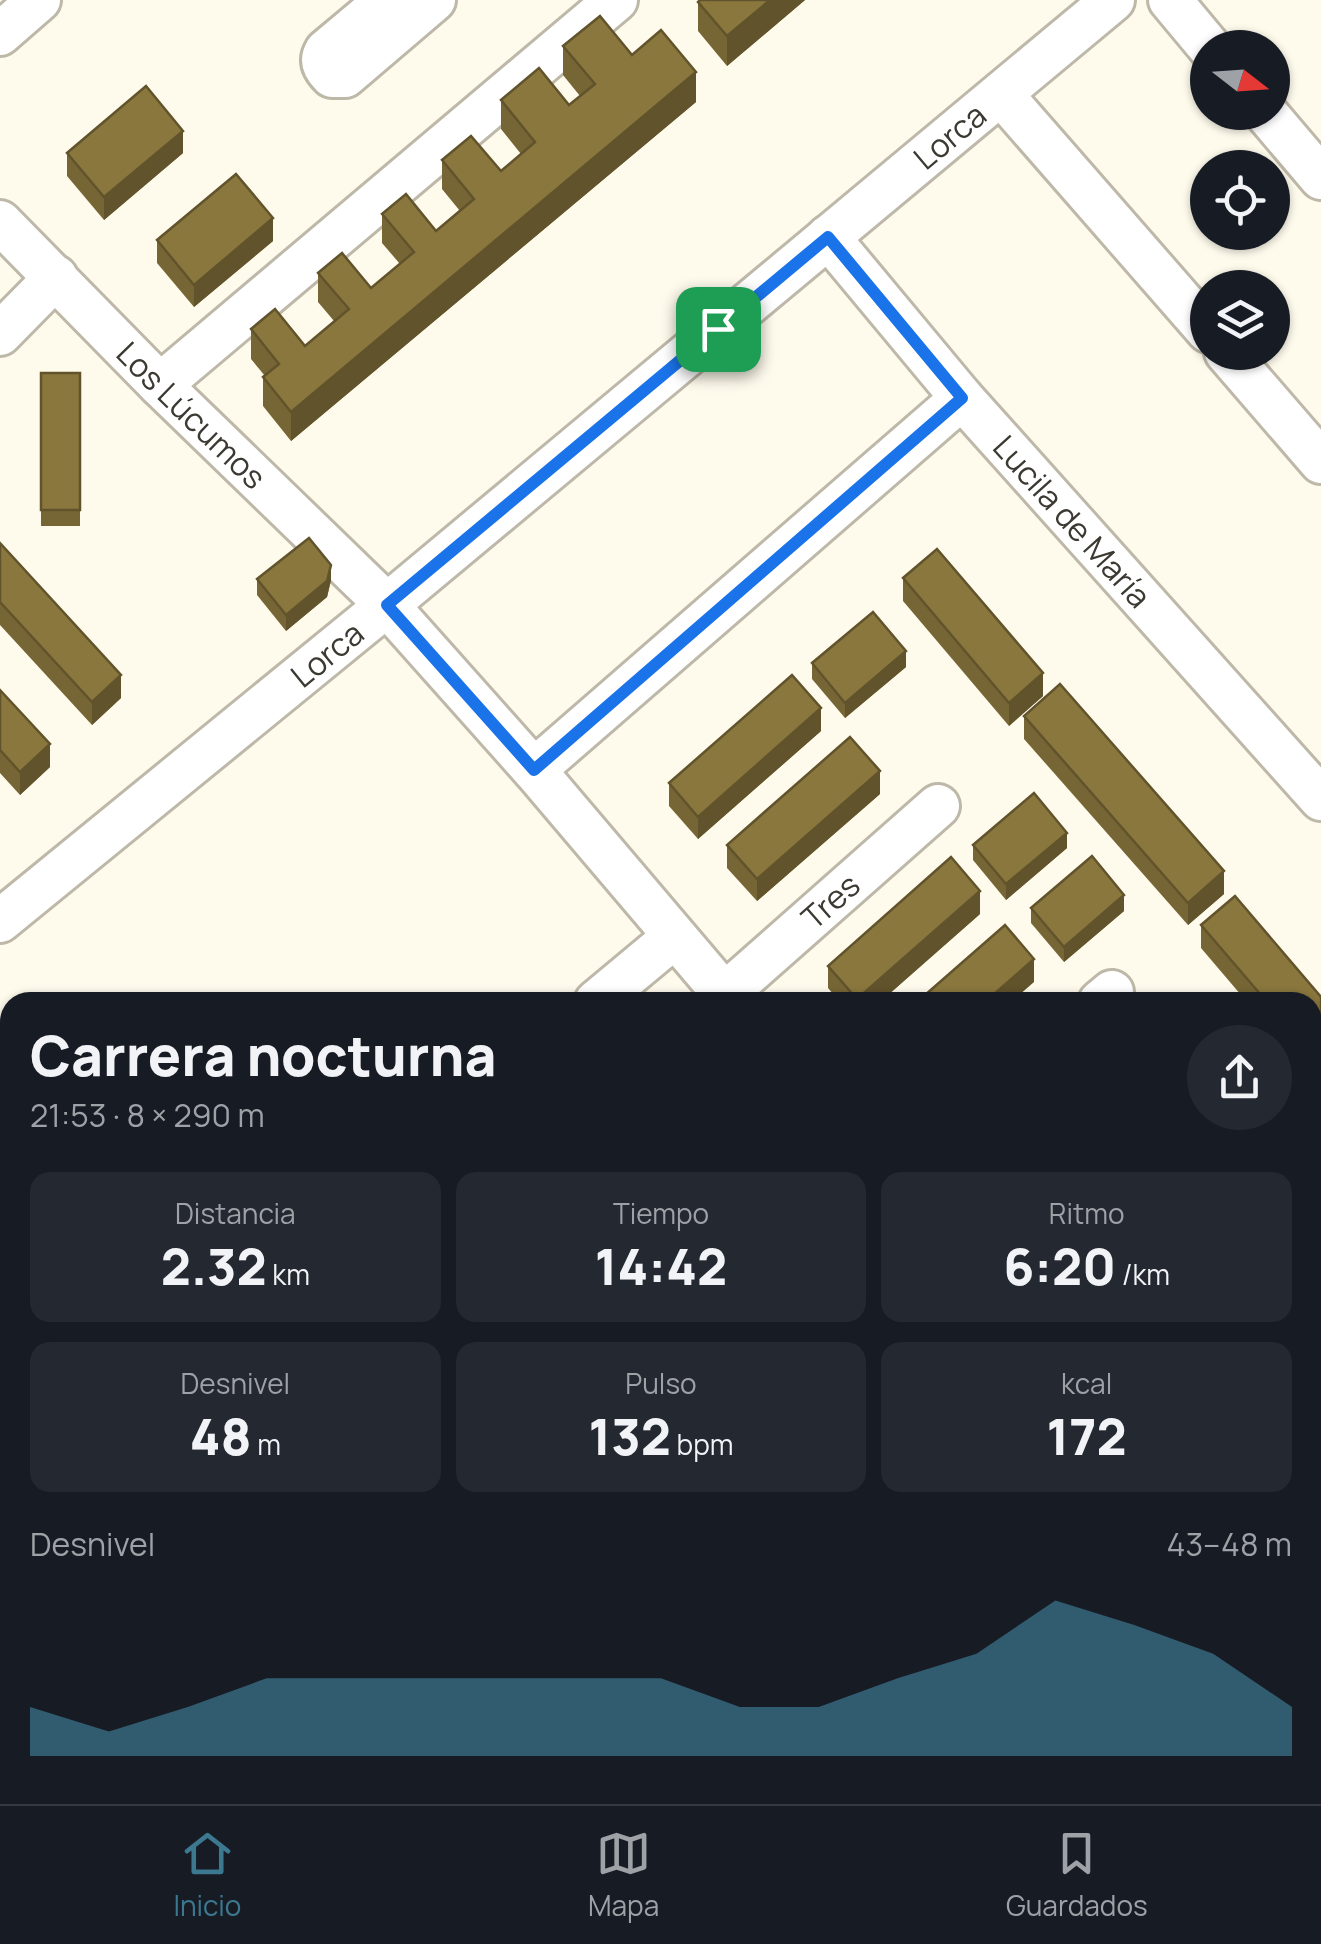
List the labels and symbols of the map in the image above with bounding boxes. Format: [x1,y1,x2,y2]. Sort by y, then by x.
north arrow [1190,30,1290,130]
street label: Lorca [904,93,995,179]
pin [676,287,761,372]
street label: Los Lúcumos [107,332,276,498]
street label: Lucila de María [984,426,1161,617]
street label: Lorca [281,611,373,697]
street label: Tres [792,863,869,939]

